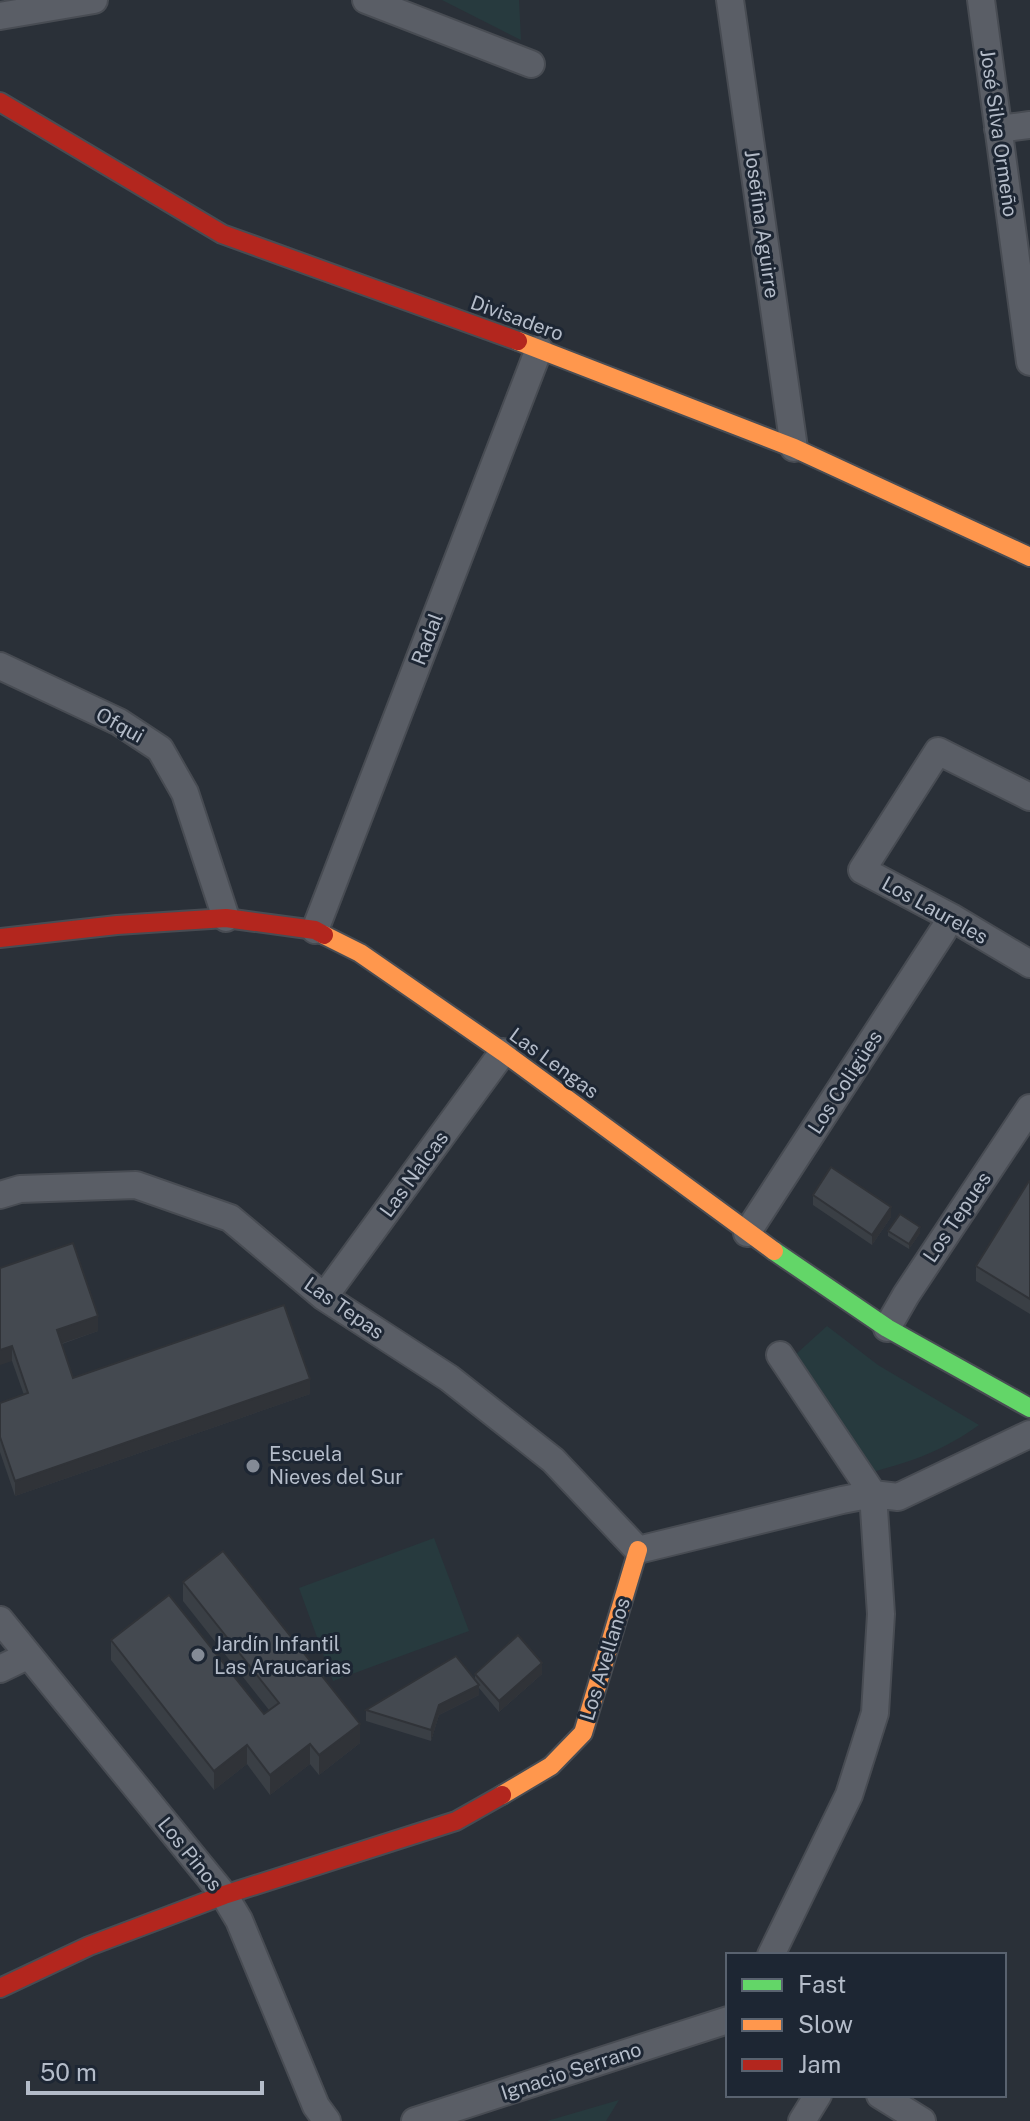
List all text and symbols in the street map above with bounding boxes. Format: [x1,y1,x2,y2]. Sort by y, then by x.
street label: José Silva Ormeño [975,48,1023,218]
street label: Josefina Aguirre [740,148,784,300]
street label: Divisadero [467,290,567,346]
street label: Radal [406,610,448,668]
street label: Ofqui [92,702,148,748]
street label: Los Laureles [878,871,992,949]
street label: Las Lengas [505,1023,603,1103]
street label: Los Coligües [803,1026,887,1138]
street label: Las Nalcas [375,1126,453,1222]
street label: Los Tepues [918,1167,996,1267]
street label: Las Tepas [300,1272,388,1344]
place label: Escuela Nieves del Sur [269,1442,403,1489]
marker: Escuela Nieves del Sur [244,1457,262,1475]
street label: Los Avellanos [575,1595,635,1723]
place label: Jardín Infantil Las Araucarias [214,1632,351,1679]
marker: Jardín Infantil Las Araucarias [189,1646,207,1664]
street label: Los Pinos [153,1812,227,1896]
legend [726,1953,1006,2097]
text: Fast [798,1970,846,1998]
text: Slow [798,2010,853,2038]
street label: Ignacio Serrano [498,2037,644,2105]
scale bar [28,2045,262,2095]
text: Jam [798,2050,841,2078]
text: 50 m [40,2058,97,2086]

